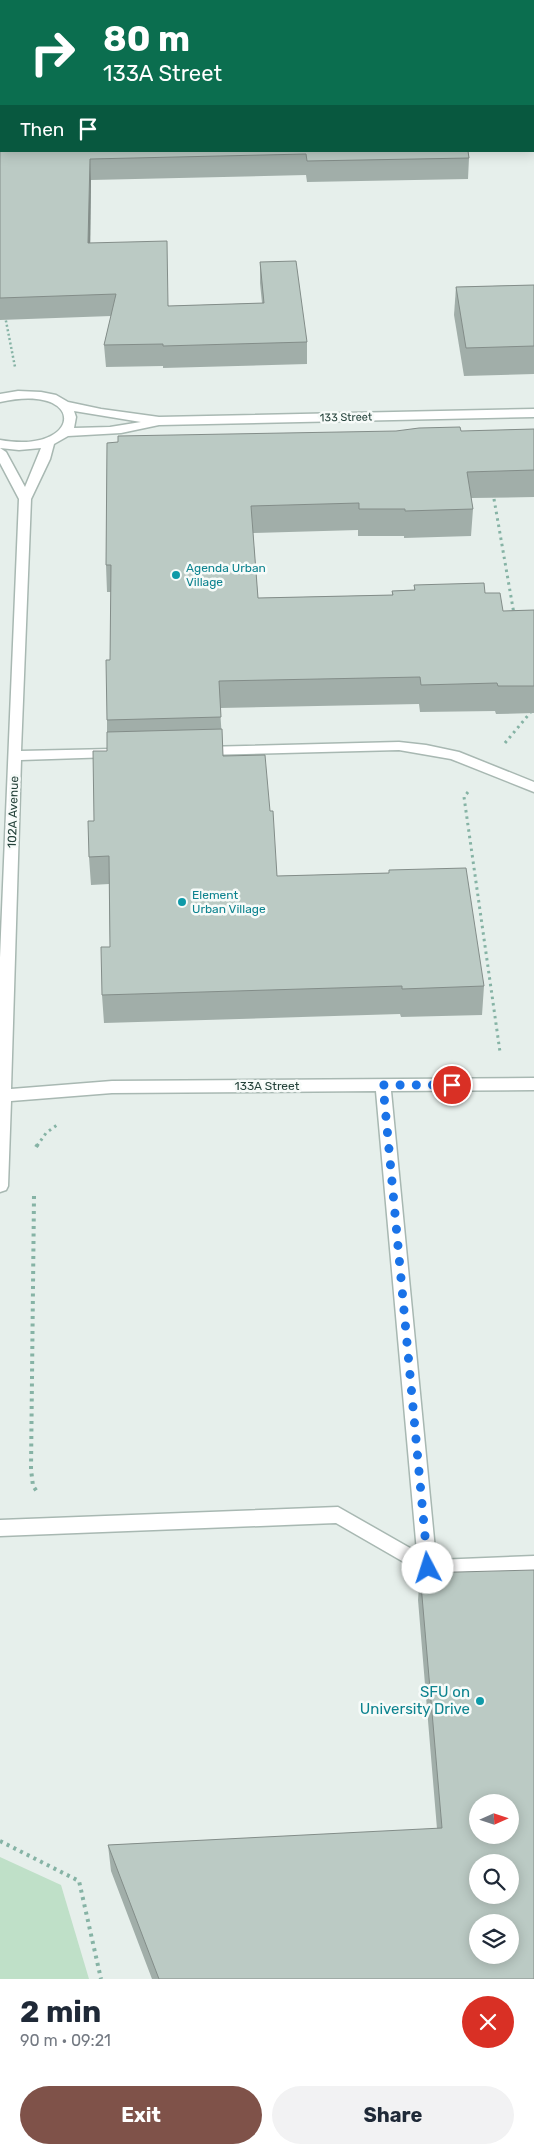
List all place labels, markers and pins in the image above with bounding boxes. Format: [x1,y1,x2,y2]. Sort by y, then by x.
place label: Agenda Urban Village [186,561,266,589]
marker: Agenda Urban Village [170,569,182,581]
place label: Element Urban Village [192,888,266,916]
marker: Element Urban Village [176,896,188,908]
pin [431,1064,473,1106]
place label: SFU on University Drive [360,1683,470,1718]
marker: SFU on University Drive [474,1695,486,1707]

